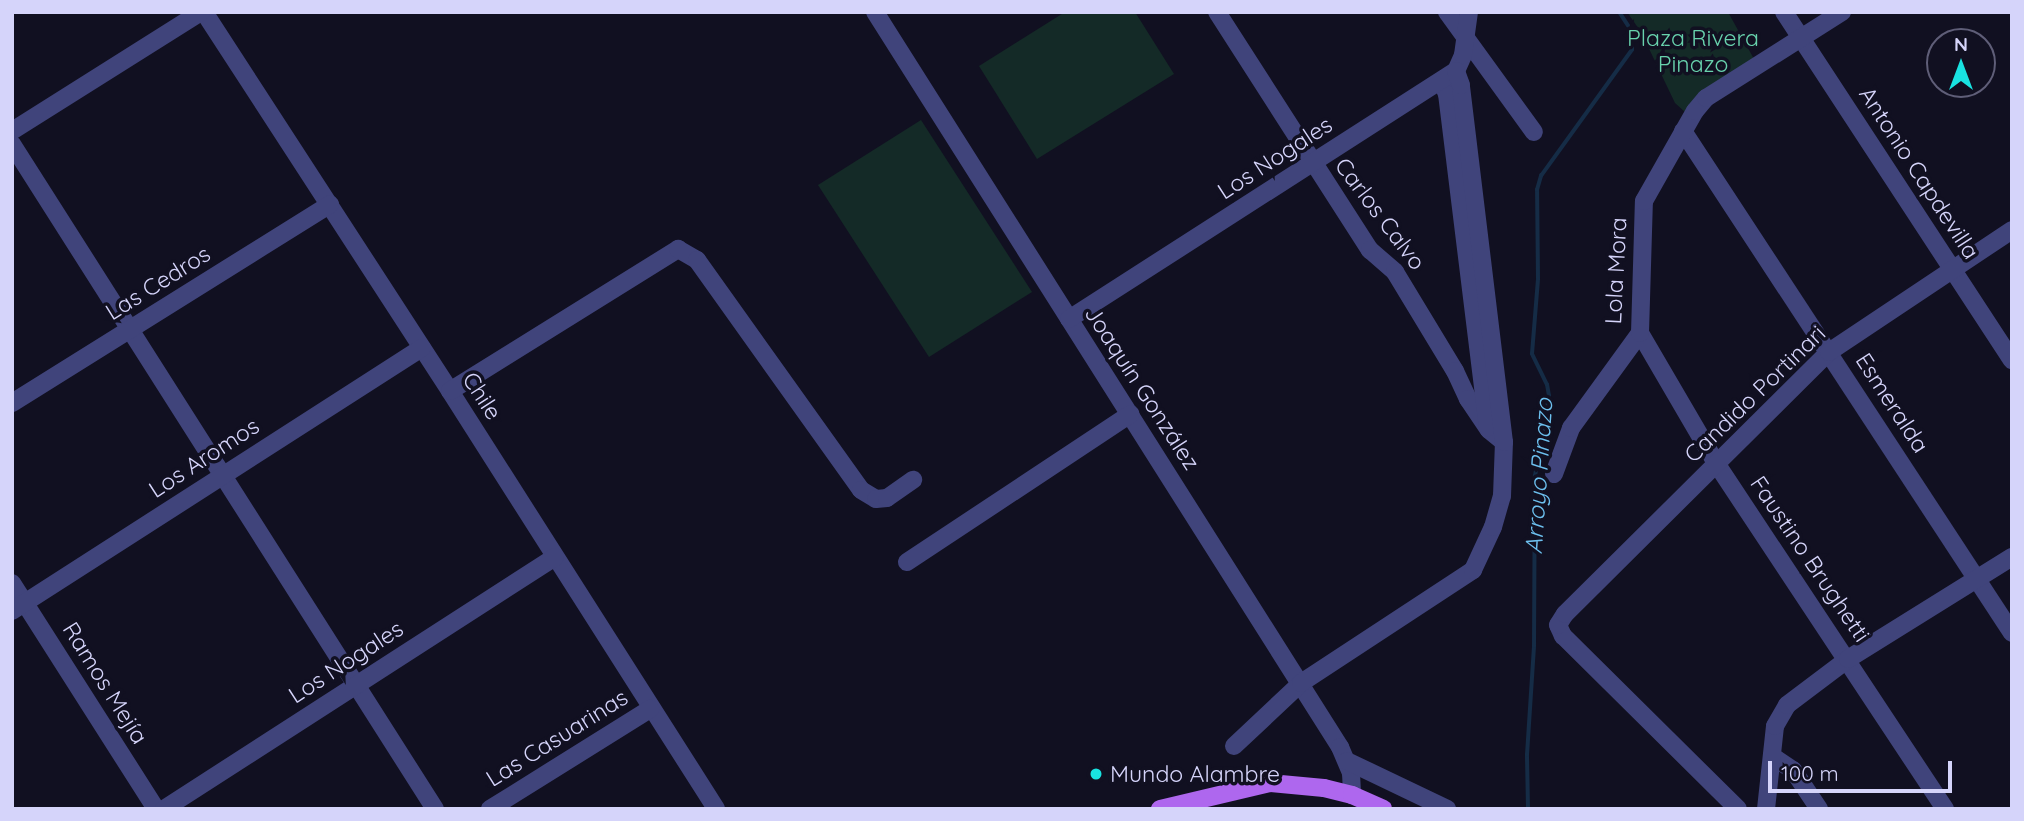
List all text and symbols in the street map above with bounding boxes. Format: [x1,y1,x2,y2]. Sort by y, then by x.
park label: Plaza Rivera Pinazo [1627,24,1759,78]
north arrow [1926,28,1996,98]
text: N [1954,32,1968,56]
street label: Antonio Capdevilla [1853,82,1985,264]
street label: Los Nogales [1213,111,1337,205]
street label: Carlos Calvo [1329,152,1431,276]
street label: Lola Mora [1599,217,1633,325]
street label: Las Cedros [101,240,215,326]
street label: Joaquín González [1079,301,1205,475]
street label: Candido Portinari [1679,320,1831,468]
street label: Esmeralda [1850,348,1934,458]
street label: Chile [457,367,507,425]
water label: Arroyo Pinazo [1519,397,1559,555]
street label: Los Aromos [144,412,264,504]
street label: Faustino Brughetti [1744,471,1876,647]
street label: Los Nogales [284,615,408,709]
street label: Ramos Mejía [57,617,153,749]
street label: Las Casuarinas [481,683,633,793]
scale bar [1772,748,1956,792]
place label: Mundo Alambre [1110,760,1280,788]
text: 100 m [1781,760,1839,786]
marker: Mundo Alambre [1088,766,1104,782]

